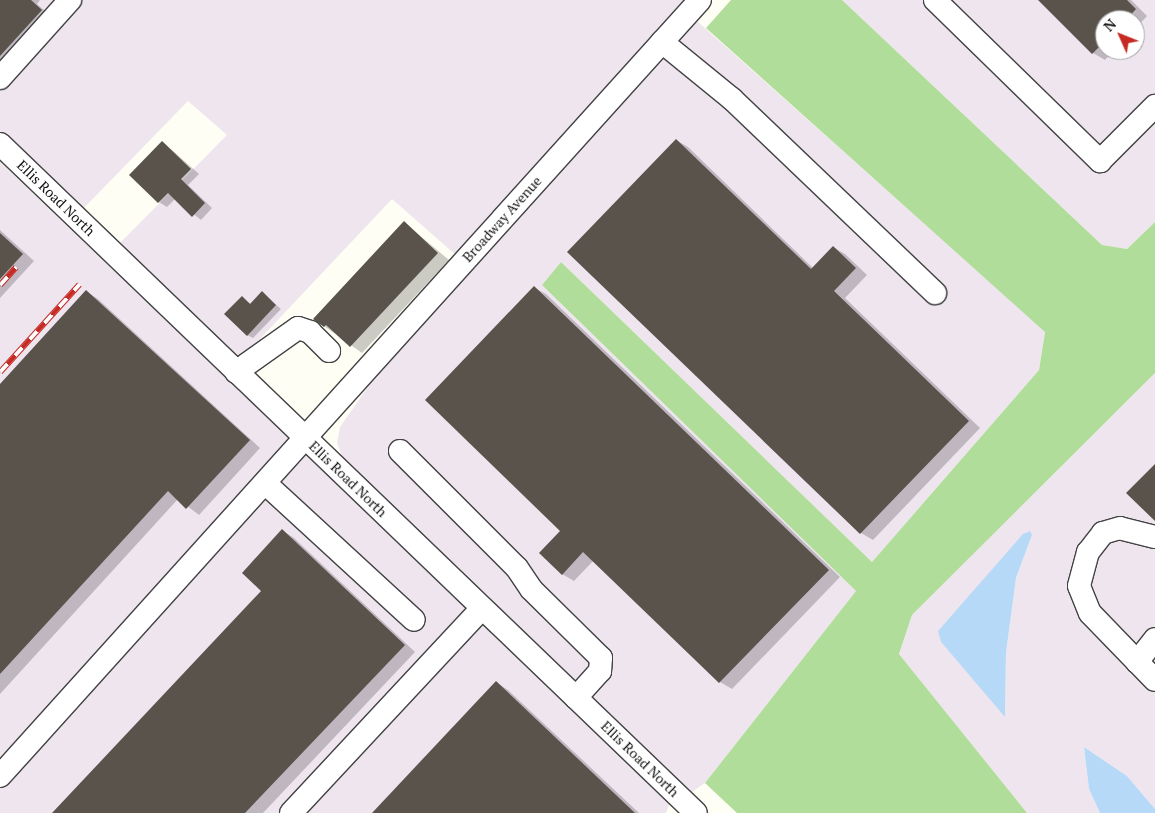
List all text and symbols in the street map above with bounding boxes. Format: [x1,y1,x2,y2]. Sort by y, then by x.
north arrow [1095,10,1145,60]
text: N [1099,15,1120,35]
street label: Ellis Road North [14,157,98,239]
street label: Broadway Avenue [459,172,545,266]
street label: Ellis Road North [306,438,390,520]
street label: Ellis Road North [598,718,682,800]

